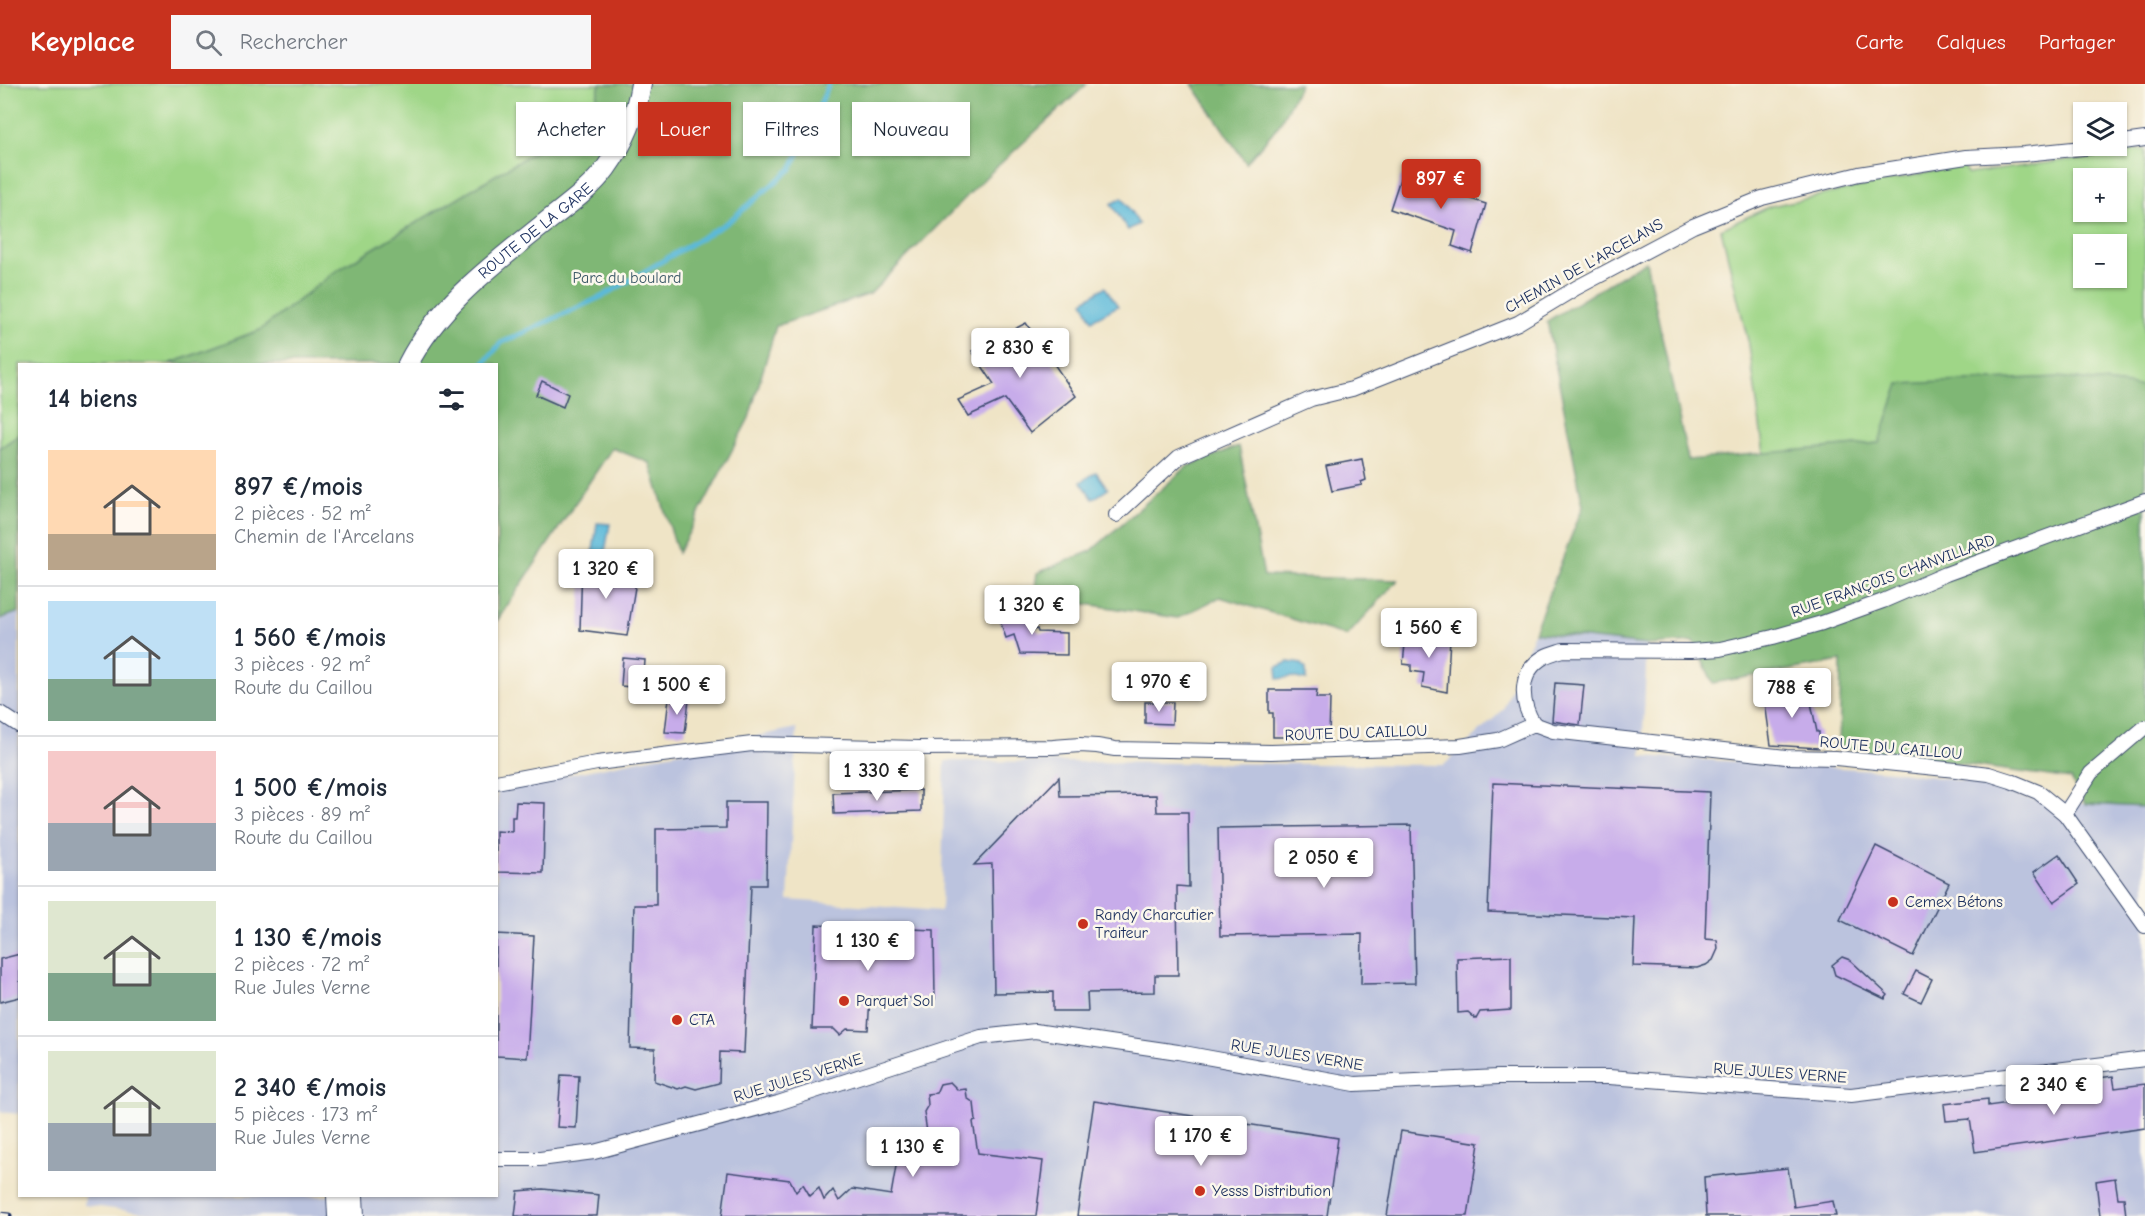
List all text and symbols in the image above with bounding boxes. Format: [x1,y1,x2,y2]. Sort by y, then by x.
search box [171,15,591,69]
text: Keyplace [30,26,135,58]
icon: search [192,26,225,59]
text: Rechercher [240,29,347,55]
text: Carte [1856,30,1904,54]
text: Calques [1937,30,2006,54]
text: Partager [2039,30,2115,54]
chip: Acheter [516,102,626,156]
chip: Louer [638,102,731,156]
chip: Filtres [743,102,840,156]
chip: Nouveau [852,102,970,156]
map controls [2073,102,2127,288]
button: layers [2073,102,2127,156]
pin: 897 € [1399,159,1483,210]
text: 897 € [1416,167,1466,190]
button: + [2073,168,2127,222]
street label: ROUTE DE LA GARE [475,179,597,283]
street label: CHEMIN DE L'ARCELANS [1502,215,1666,317]
button: − [2073,234,2127,288]
park label: Parc du boulard [573,269,681,287]
pin: 2 830 € [965,328,1075,379]
text: 2 830 € [985,336,1055,359]
icon: filters [435,383,468,416]
text: 14 biens [48,384,137,414]
text: 897 €/mois [234,472,363,502]
icon: home [96,474,168,546]
text: 2 pièces · 52 m² [234,502,371,525]
text: Chemin de l'Arcelans [234,525,414,548]
street label: RUE FRANÇOIS CHANVILLARD [1789,531,1997,621]
pin: 1 320 € [551,549,661,600]
text: 1 320 € [572,557,640,580]
pin: 1 320 € [977,585,1087,636]
text: 1 320 € [998,593,1066,616]
pin: 1 560 € [1374,608,1484,659]
text: 1 560 € [1395,616,1463,639]
text: 1 560 €/mois [234,623,386,653]
icon: home [96,625,168,697]
text: 3 pièces · 92 m² [234,653,370,676]
pin: 1 970 € [1104,662,1214,713]
pin: 1 500 € [622,665,732,716]
pin: 788 € [1750,668,1834,719]
text: 1 970 € [1126,670,1192,693]
text: 1 500 € [642,673,712,696]
text: Route du Caillou [234,676,373,699]
text: 788 € [1767,676,1817,699]
street label: ROUTE DU CAILLOU [1284,722,1428,744]
street label: ROUTE DU CAILLOU [1819,733,1963,763]
pin: 1 330 € [822,751,932,802]
text: 1 330 € [843,759,911,782]
text: 1 500 €/mois [234,773,387,803]
icon: home [96,775,168,847]
text: 3 pièces · 89 m² [234,803,370,826]
text: Route du Caillou [234,826,373,849]
pin: 2 050 € [1269,838,1379,889]
text: 2 050 € [1288,846,1360,869]
place label: Cemex Bétons [1905,893,2003,911]
marker: Cemex Bétons [1886,895,1900,909]
place label: Randy Charcutier Traiteur [1095,906,1214,942]
marker: Randy Charcutier Traiteur [1076,917,1090,931]
pin: 1 130 € [813,921,923,972]
text: 1 130 €/mois [234,923,381,953]
icon: home [96,925,168,997]
text: 1 130 € [835,929,901,952]
text: 2 pièces · 72 m² [234,953,369,976]
text: Rue Jules Verne [234,976,370,999]
place label: Parquet Sol [856,992,934,1010]
marker: Parquet Sol [837,994,851,1008]
place label: CTA [689,1011,715,1029]
marker: CTA [670,1013,684,1027]
street label: RUE JULES VERNE [1230,1036,1365,1074]
street label: RUE JULES VERNE [731,1050,865,1106]
street label: RUE JULES VERNE [1713,1059,1848,1087]
pin: 2 340 € [1999,1065,2109,1116]
text: 2 340 €/mois [234,1073,386,1103]
text: 2 340 € [2020,1073,2088,1096]
icon: home [96,1075,168,1147]
text: 5 pièces · 173 m² [234,1103,377,1126]
pin: 1 170 € [1146,1116,1256,1167]
text: 1 170 € [1169,1124,1233,1147]
text: Rue Jules Verne [234,1126,370,1149]
pin: 1 130 € [858,1127,968,1178]
text: 1 130 € [880,1135,946,1158]
place label: Yesss Distribution [1212,1182,1331,1200]
marker: Yesss Distribution [1193,1184,1207,1198]

